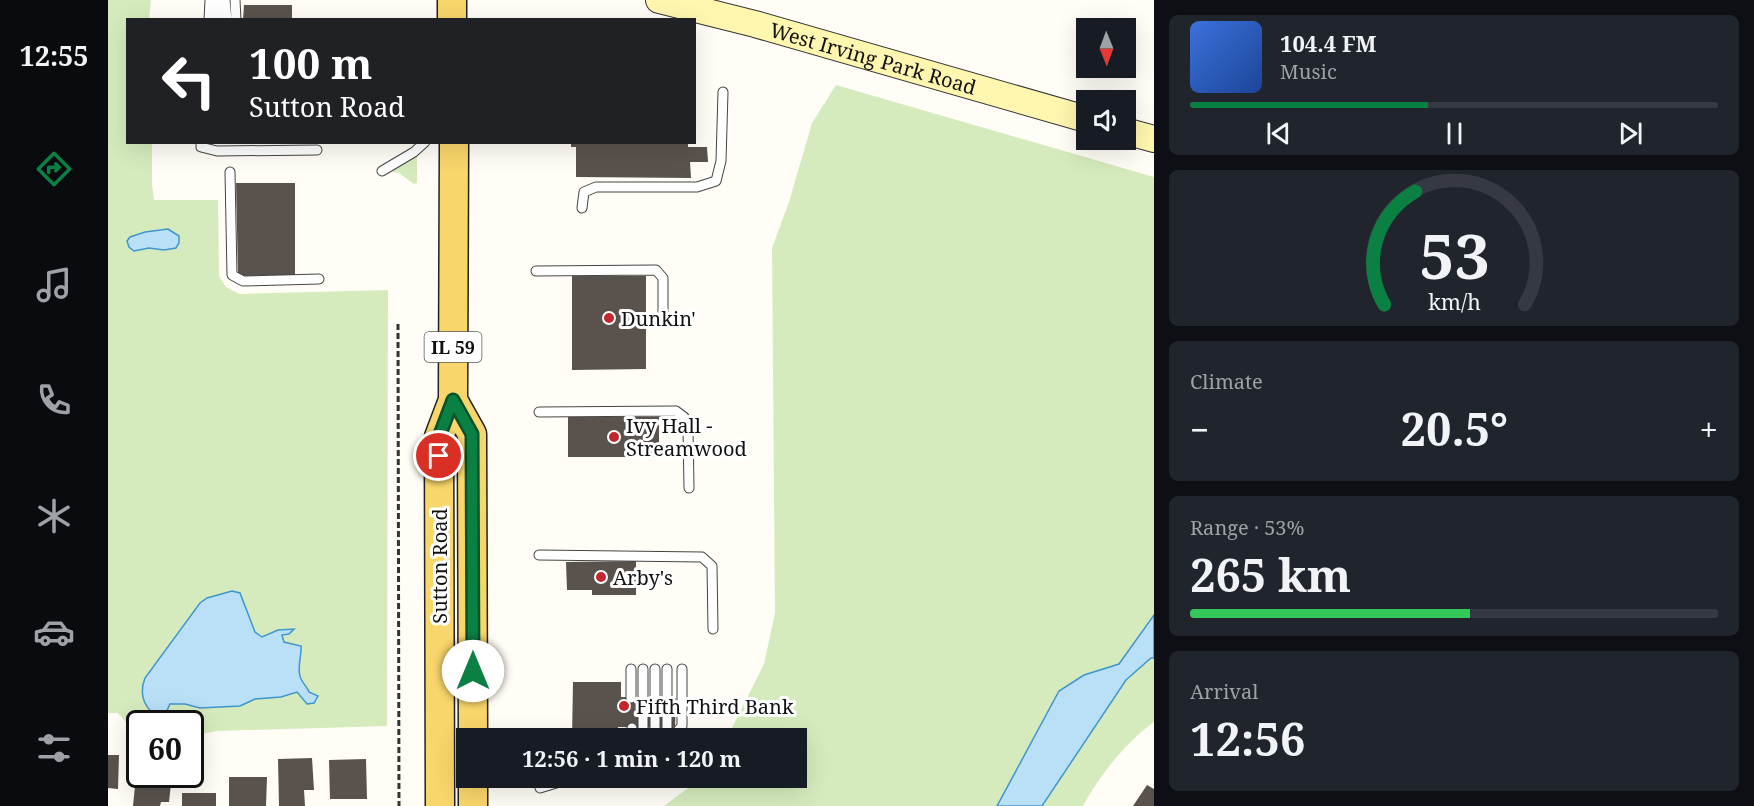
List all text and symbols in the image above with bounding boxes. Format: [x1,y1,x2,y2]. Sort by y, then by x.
street label: West Irving Park Road [767,16,979,100]
north arrow [1076,18,1136,78]
map controls [1076,18,1136,150]
text: 104.4 FM [1280,28,1377,58]
text: 100 m [249,34,373,91]
text: 12:55 [19,37,89,74]
icon: left [150,42,228,120]
text: Music [1280,58,1337,85]
text: Sutton Road [249,88,405,125]
button: sound [1076,90,1136,150]
icon: previous [1262,117,1295,150]
icon: pause [1438,117,1471,150]
icon: next [1614,117,1647,150]
icon: directions [33,148,75,190]
text: 53 [1419,212,1489,297]
icon: music [33,264,75,306]
text: km/h [1428,287,1481,316]
place label: Dunkin' [621,305,696,332]
marker: Dunkin' [602,311,616,325]
road number: IL 59 [424,332,482,362]
text: Climate [1190,368,1263,395]
icon: phone [33,379,75,421]
text: 20.5° [1401,398,1508,459]
text: − [1190,407,1209,452]
text: + [1700,407,1718,452]
place label: Ivy Hall - Streamwood [626,412,747,462]
pin [413,430,464,481]
marker: Ivy Hall - Streamwood [607,430,621,444]
icon: arrive [422,439,455,472]
icon: climate [33,495,75,537]
street label: Sutton Road [426,508,453,624]
text: Range · 53% [1190,514,1304,541]
text: 265 km [1190,544,1351,605]
place label: Arby's [613,564,673,591]
marker: Arby's [594,570,608,584]
icon: car [33,611,75,653]
position arrow [441,639,505,703]
text: Arrival [1190,678,1258,705]
place label: Fifth Third Bank [636,693,794,720]
marker: Fifth Third Bank [617,699,631,713]
text: 12:56 [1190,708,1305,769]
speed limit sign: 60 [126,710,204,788]
icon: filters [33,727,75,769]
text: 12:56 · 1 min · 120 m [522,743,741,773]

